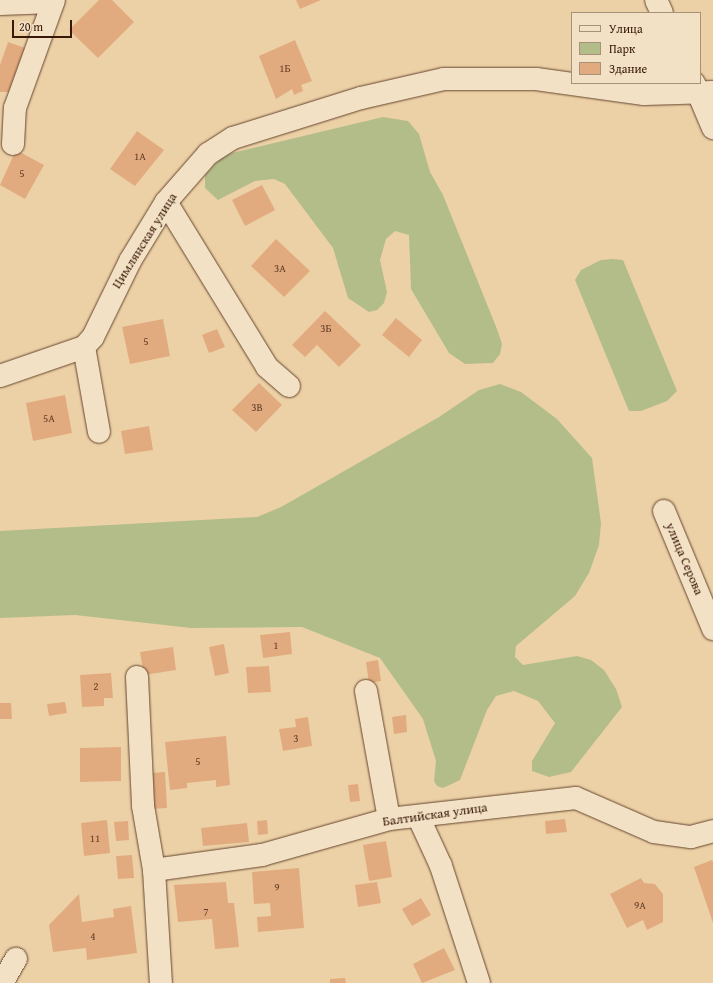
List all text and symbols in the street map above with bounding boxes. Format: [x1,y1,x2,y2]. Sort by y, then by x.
scale bar [14,12,74,38]
legend [571,12,701,84]
text: 20 m [19,18,43,35]
text: Улица [609,20,643,37]
text: Парк [609,40,635,57]
text: Здание [609,60,647,77]
house number: 1Б [279,61,291,75]
house number: 1А [134,149,146,163]
house number: 5 [19,166,25,180]
street label: Цимлянская улица [109,190,181,292]
house number: 3А [274,261,286,275]
house number: 3Б [320,321,332,335]
house number: 5 [143,334,149,348]
house number: 3В [251,400,263,414]
house number: 5А [43,411,55,425]
street label: улица Серова [662,520,706,598]
house number: 1 [273,638,279,652]
house number: 2 [93,679,99,693]
house number: 3 [293,731,299,745]
house number: 5 [195,754,201,768]
street label: Балтийская улица [382,800,488,830]
house number: 11 [90,831,100,845]
house number: 9 [274,880,280,894]
house number: 9А [634,898,646,912]
house number: 7 [203,904,209,918]
house number: 4 [90,929,96,943]

